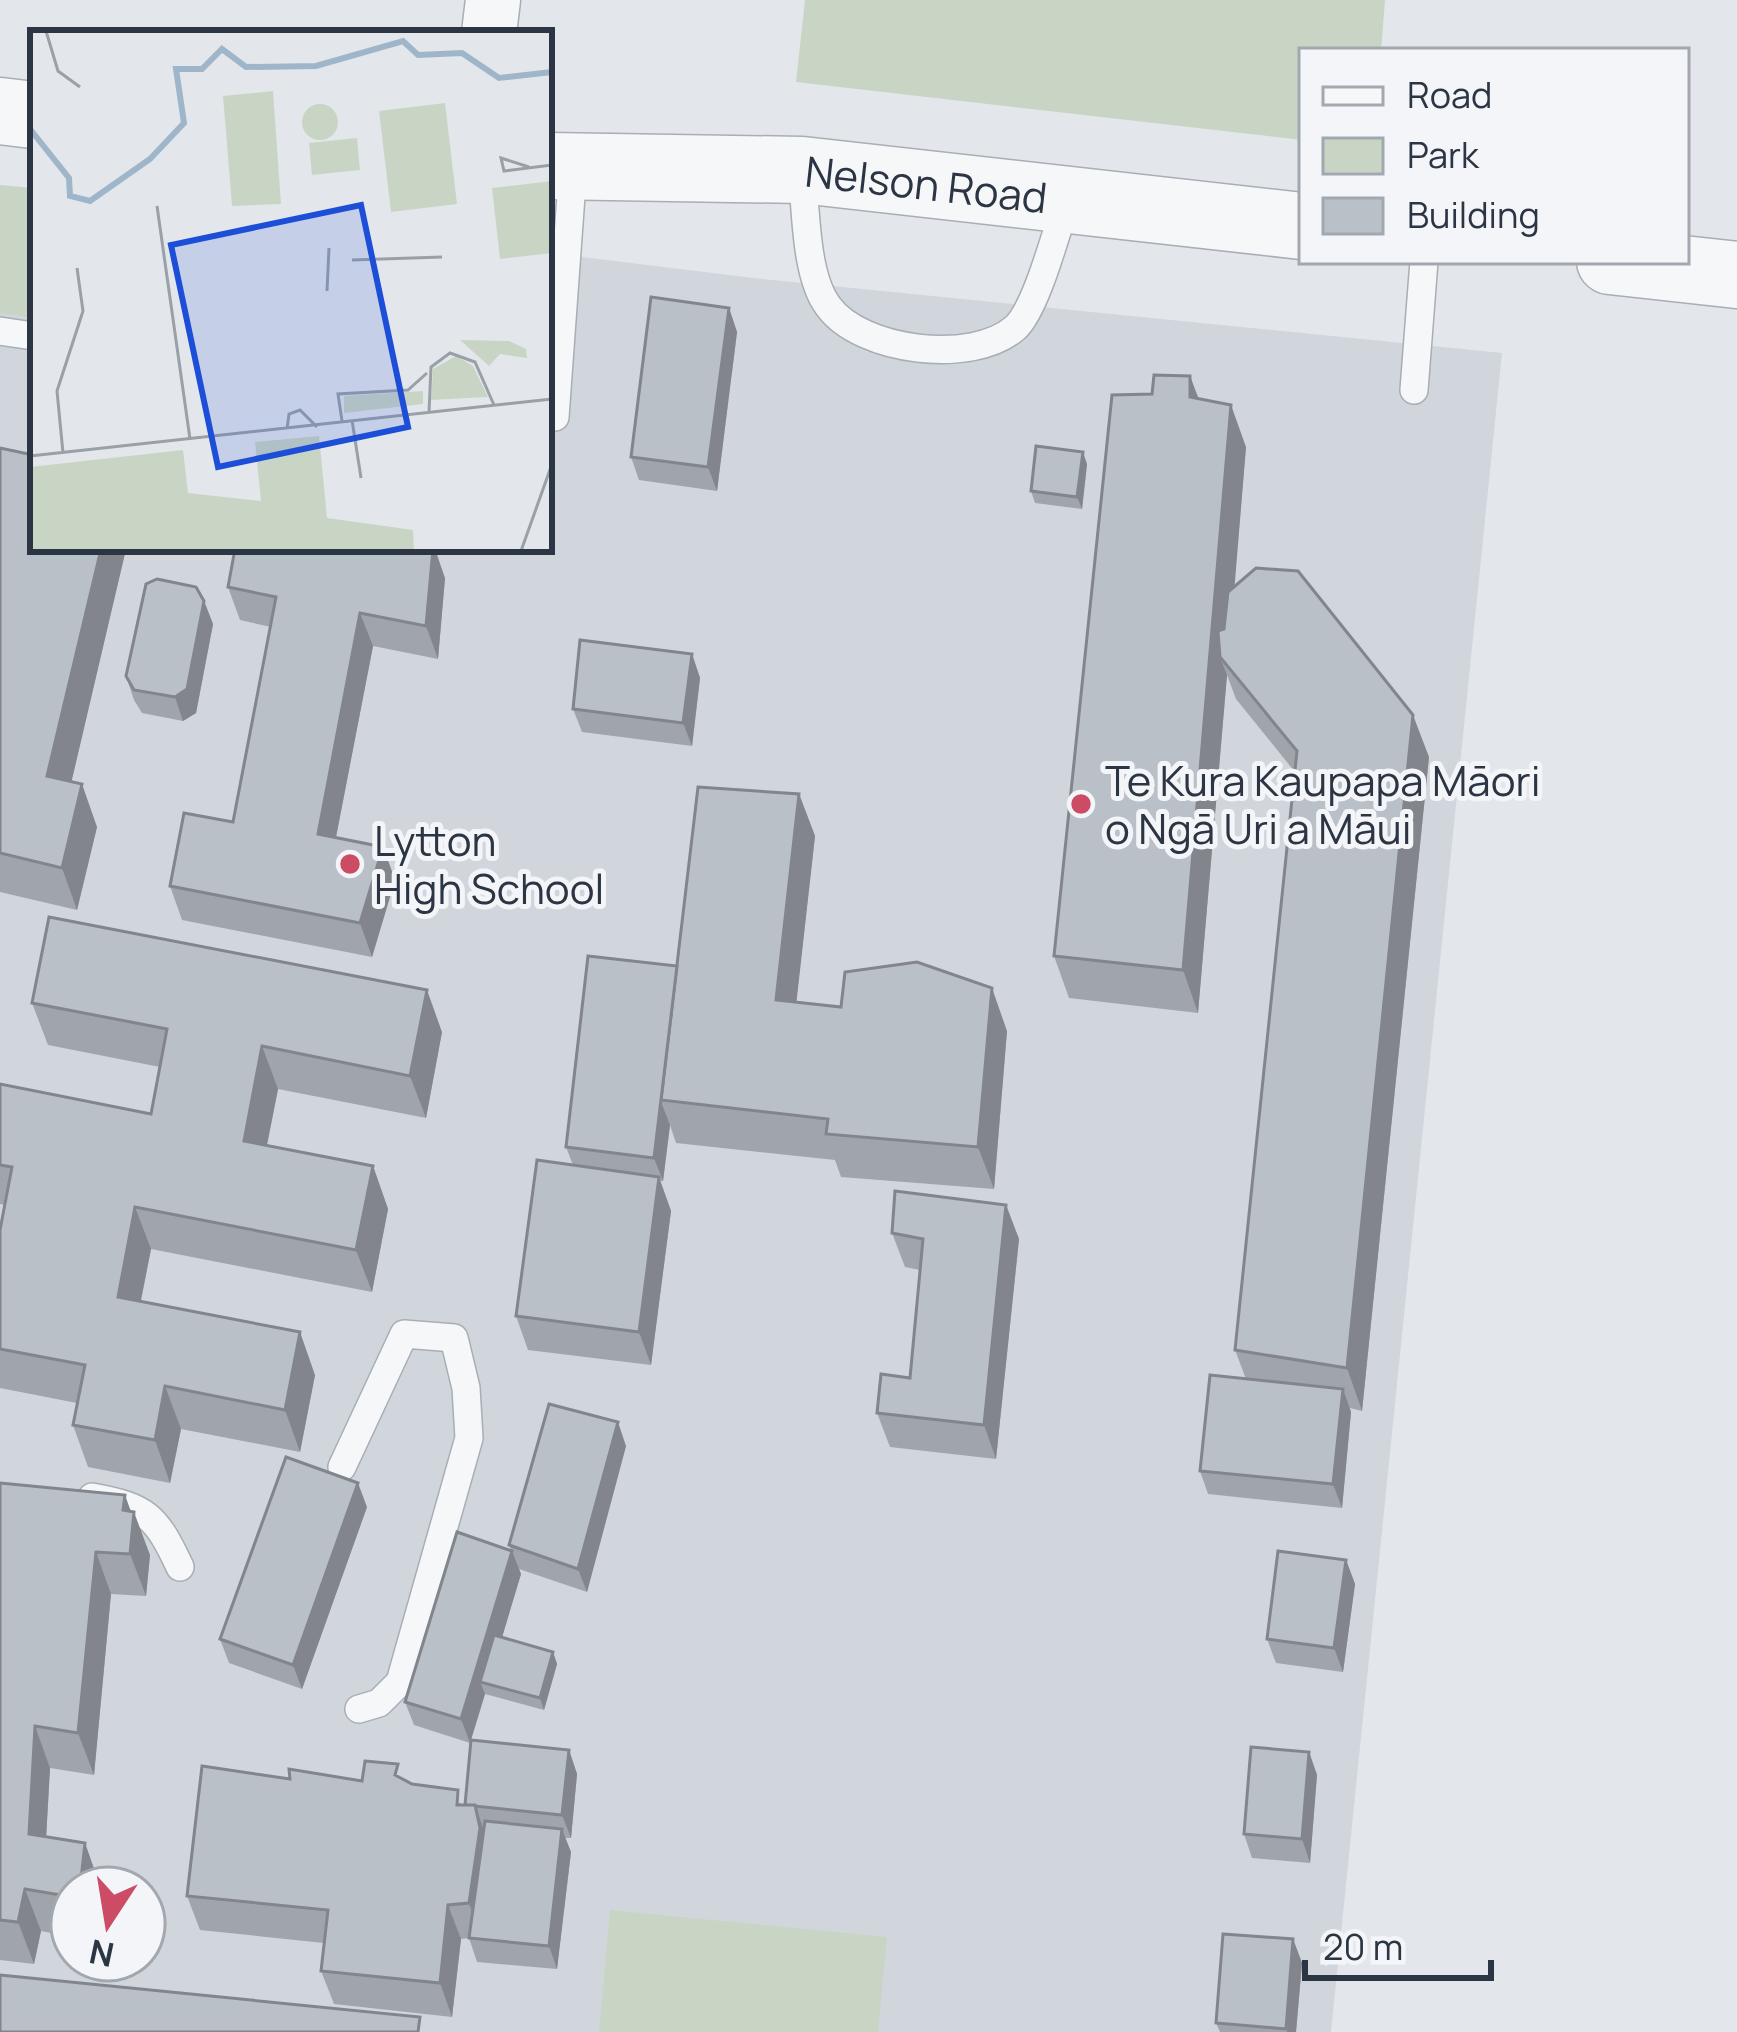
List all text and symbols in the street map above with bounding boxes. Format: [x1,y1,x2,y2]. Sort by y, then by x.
inset map [30,30,552,552]
legend [1299,48,1689,264]
text: Road [1407,70,1492,119]
text: Park [1407,130,1480,179]
street label: Nelson Road [802,142,1050,226]
text: Building [1407,190,1540,239]
place label: Te Kura Kaupapa Māori o Ngā Uri a Māui [1105,751,1541,857]
marker: Te Kura Kaupapa Māori o Ngā Uri a Māui [1068,791,1094,817]
place label: Lytton High School [374,811,604,917]
marker: Lytton High School [337,851,363,877]
north arrow [48,1864,168,1984]
scale bar [1305,1906,1491,1980]
text: 20 m [1323,1922,1403,1971]
text: N [85,1929,118,1978]

